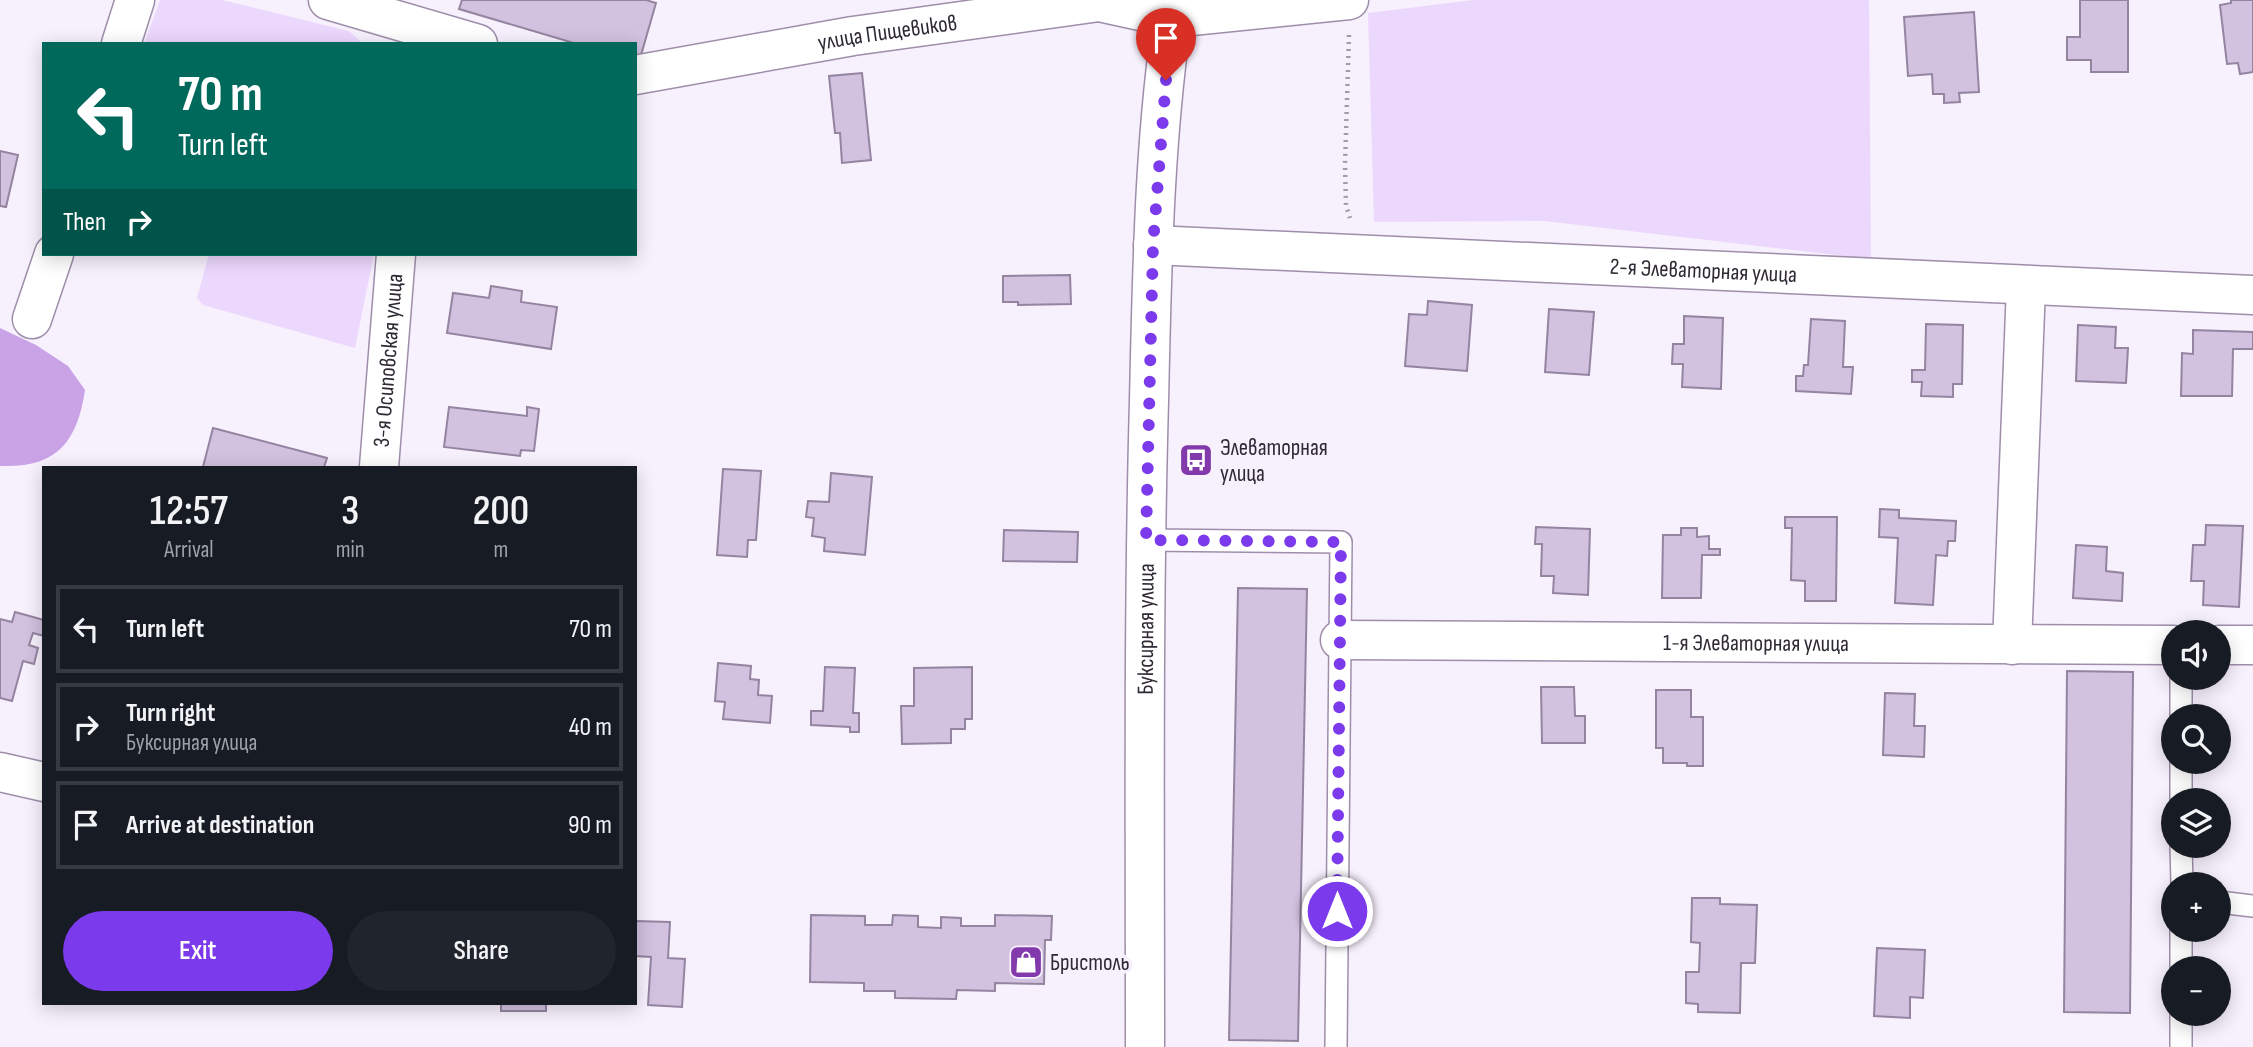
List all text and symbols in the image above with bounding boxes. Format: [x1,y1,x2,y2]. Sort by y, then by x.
pin [1136,8,1196,80]
street label: улица Пищевиков [816,9,959,57]
icon: arrive [1147,19,1185,57]
text: 70 m [178,66,263,125]
icon: left [63,70,154,161]
text: Turn left [178,126,268,165]
icon: right [120,203,158,241]
text: Then [63,207,106,238]
street label: 2-я Элеваторная улица [1609,253,1797,289]
street label: 3-я Осиповская улица [368,272,409,448]
place label: Элеваторная улица [1220,434,1328,488]
bus stop icon: Элеваторная улица [1177,441,1215,479]
text: 12:57 [150,486,228,537]
text: 3 [341,486,359,537]
text: 200 [472,486,529,537]
text: Arrival [164,536,214,564]
text: min [336,536,365,564]
text: m [493,536,508,564]
street label: Буксирная улица [1132,563,1161,695]
icon: left [67,610,105,648]
text: Turn left [126,614,204,645]
text: 70 m [569,614,612,645]
map controls [2161,620,2231,1026]
button: sound [2161,620,2231,690]
street label: 1-я Элеваторная улица [1663,629,1849,658]
text: Turn right [126,698,215,729]
button: search [2161,704,2231,774]
icon: right [67,708,105,746]
text: 40 m [569,712,612,743]
text: Буксирная улица [126,729,257,757]
button: layers [2161,788,2231,858]
icon: arrive [67,806,105,844]
text: Arrive at destination [126,810,314,841]
text: 90 m [568,810,612,841]
button: + [2161,872,2231,942]
position arrow [1300,874,1374,948]
button: Exit [63,911,333,991]
button: Share [347,911,616,991]
shop icon: Бристоль [1007,943,1045,981]
place label: Бристоль [1050,949,1130,977]
button: − [2161,956,2231,1026]

